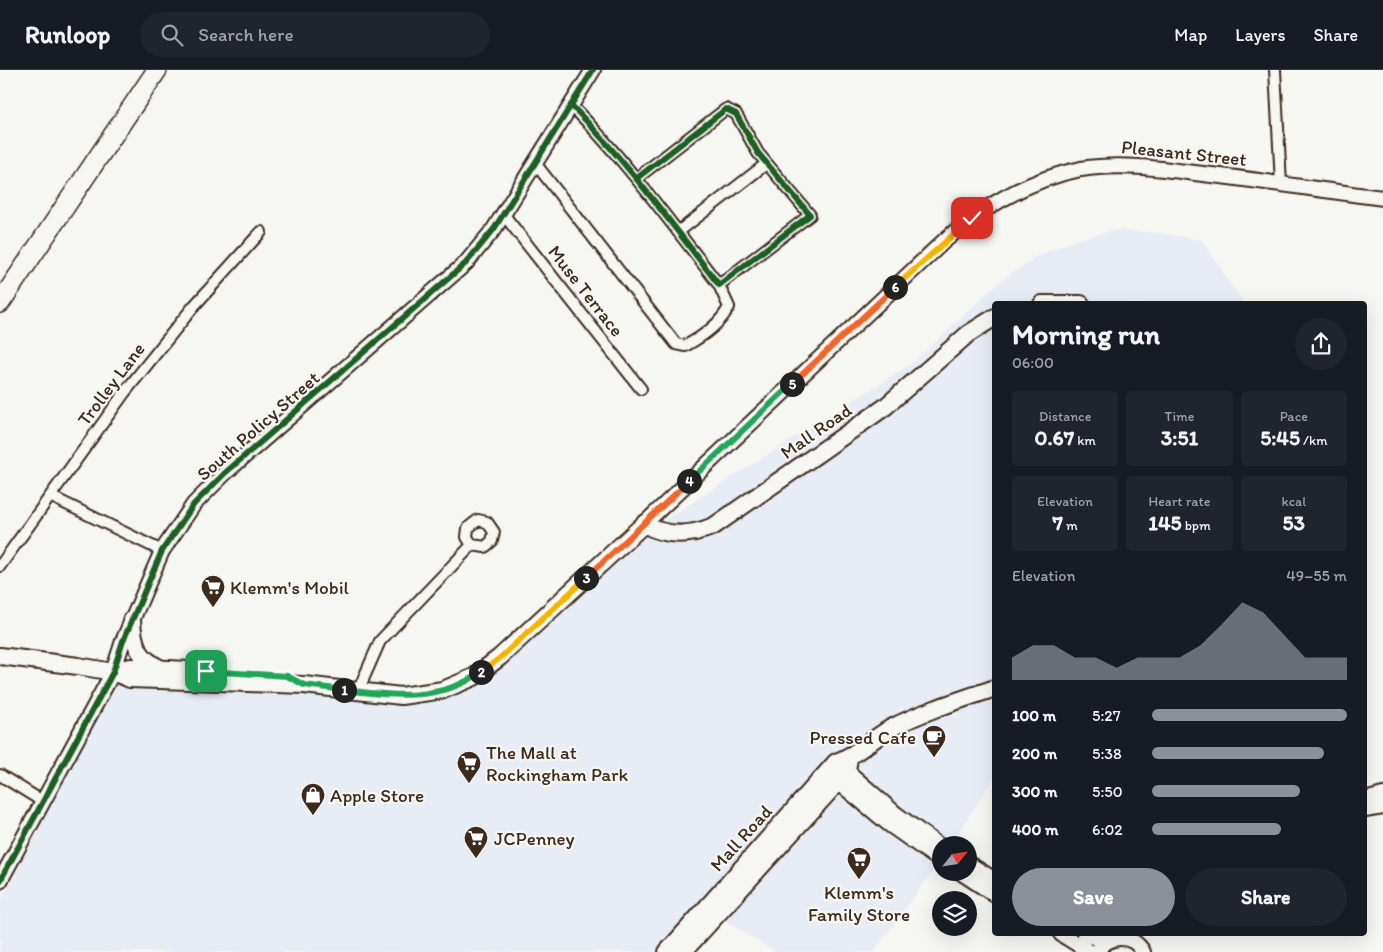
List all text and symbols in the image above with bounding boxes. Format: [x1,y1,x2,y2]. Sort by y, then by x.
search box [140,12,490,57]
text: Runloop [25,20,110,49]
icon: search [158,21,186,49]
text: Search here [198,23,293,46]
text: Map [1174,24,1207,46]
text: Layers [1235,24,1285,46]
text: Share [1313,24,1358,46]
street label: Pleasant Street [1120,135,1248,171]
pin [951,197,993,239]
icon: check [958,204,986,232]
street label: Muse Terrace [543,241,629,341]
pin: 6 [882,274,908,300]
text: 6 [892,279,899,296]
text: Morning run [1012,317,1160,351]
button: share [1295,318,1347,370]
street label: Trolley Lane [72,338,150,430]
text: 06:00 [1012,353,1054,372]
street label: South Policy Street [192,366,324,486]
pin: 5 [780,372,804,396]
text: 5 [789,376,796,393]
street label: Mall Road [776,398,857,464]
text: Distance [1039,408,1091,425]
text: Time [1165,408,1194,425]
text: Pace [1280,408,1308,425]
text: 0.67 [1035,425,1074,450]
text: 3:51 [1161,425,1198,450]
text: 5:45 [1260,425,1300,450]
text: km [1074,432,1096,449]
text: /km [1300,432,1328,449]
pin: 4 [676,468,702,494]
text: 4 [685,473,694,490]
text: Elevation [1037,493,1093,510]
text: Heart rate [1149,493,1210,510]
text: kcal [1281,493,1306,510]
text: 7 [1052,510,1063,535]
text: 145 [1148,510,1182,535]
text: 53 [1283,510,1305,535]
text: m [1063,517,1078,534]
text: bpm [1182,517,1211,534]
pin: 3 [574,566,598,590]
text: Elevation [1012,566,1076,585]
text: 49–55 m [1286,566,1347,585]
text: 3 [583,570,590,587]
supermarket icon: Klemm's Mobil [200,574,226,608]
place label: Klemm's Mobil [230,576,350,599]
pin [185,650,227,692]
icon: arrive [192,657,220,685]
pin: 2 [468,660,494,684]
text: 2 [478,664,485,681]
pin: 1 [332,678,356,702]
text: 1 [341,682,348,699]
text: 100 m [1012,706,1056,725]
text: 5:27 [1092,706,1121,725]
cafe icon: Pressed Cafe [921,724,947,758]
place label: Pressed Cafe [809,726,916,749]
place label: The Mall at Rockingham Park [486,741,629,786]
text: 200 m [1012,744,1057,763]
text: 5:38 [1092,744,1122,763]
supermarket icon: The Mall at Rockingham Park [456,750,482,784]
shop icon: Apple Store [300,782,326,816]
text: 300 m [1012,782,1058,801]
text: 5:50 [1092,782,1123,801]
place label: Apple Store [330,784,424,807]
street label: Mall Road [705,800,777,876]
text: 400 m [1012,820,1058,839]
text: 6:02 [1092,820,1123,839]
supermarket icon: JCPenney [463,825,489,859]
place label: JCPenney [494,827,575,850]
north arrow [932,836,978,881]
map controls [932,836,977,936]
supermarket icon: Klemm's Family Store [846,846,872,880]
button: Save [1012,868,1175,926]
button: Share [1185,868,1347,926]
place label: Klemm's Family Store [808,881,910,926]
button: layers [932,891,977,936]

